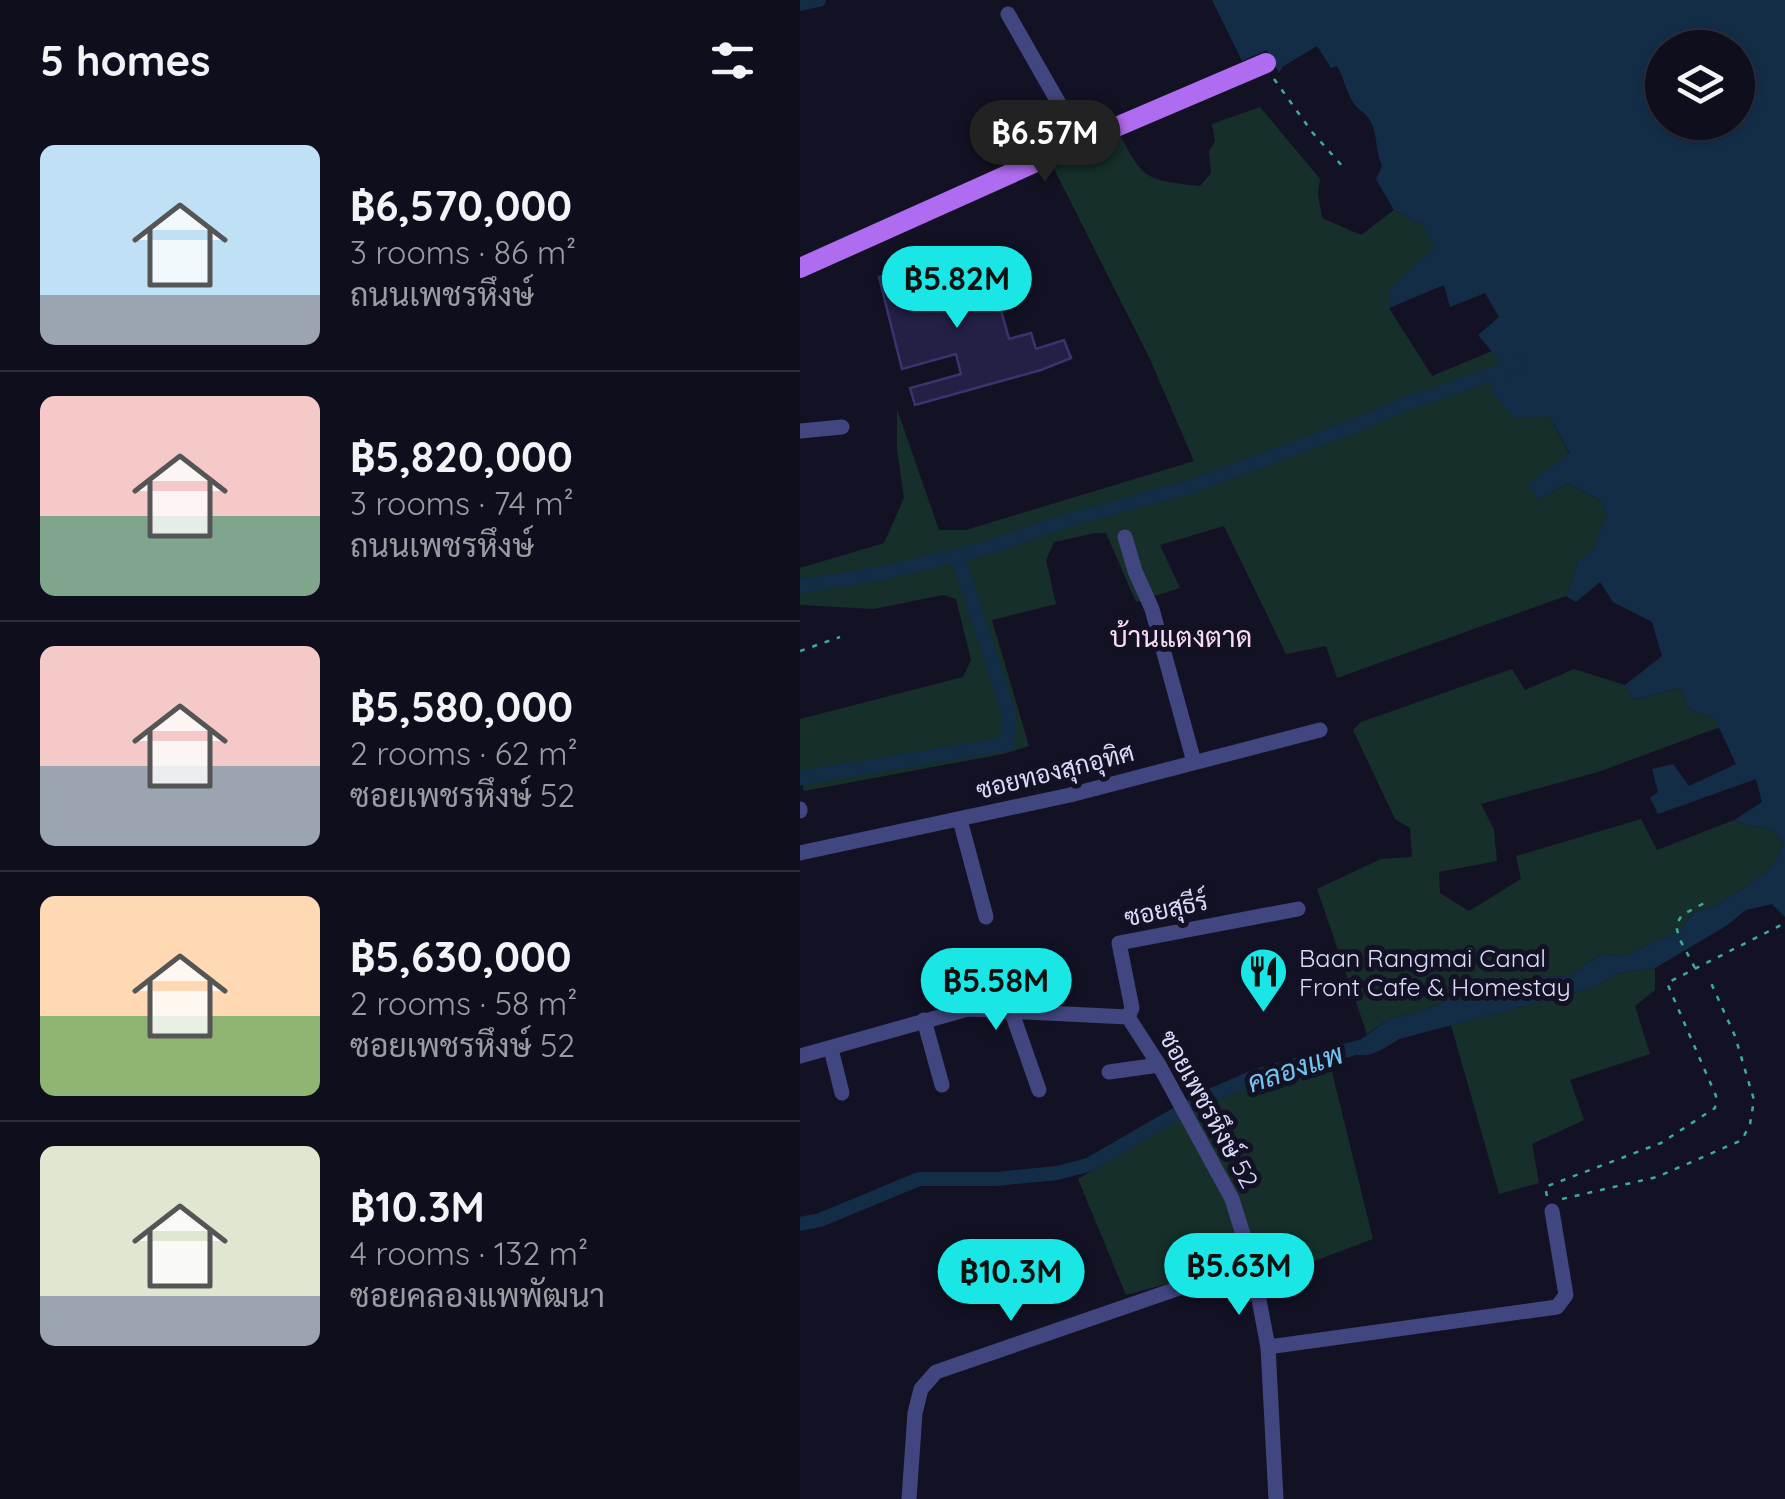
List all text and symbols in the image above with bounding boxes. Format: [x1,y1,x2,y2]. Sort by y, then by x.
map controls [1645,30,1755,140]
button: layers [1645,30,1755,140]
icon: filters [705,33,760,88]
text: 5 homes [40,34,211,87]
pin: ฿6.57M [964,100,1126,185]
text: ฿6.57M [991,112,1099,152]
text: ฿6,570,000 [350,179,572,232]
icon: home [120,185,240,305]
text: 3 rooms · 86 m² [350,232,576,272]
pin: ฿5.82M [876,246,1038,331]
text: ฿5.82M [904,258,1010,298]
text: ถนนเพชรหึงษ์ [350,274,534,314]
text: ฿5,820,000 [350,430,573,483]
icon: home [120,436,240,556]
text: 3 rooms · 74 m² [350,483,574,523]
text: ถนนเพชรหึงษ์ [350,525,534,565]
district label: บ้านแตงตาด [1110,619,1252,654]
text: ฿5,580,000 [350,680,573,733]
icon: home [120,686,240,806]
text: 2 rooms · 62 m² [350,733,578,773]
street label: ซอยทองสุกอุทิศ [973,736,1138,808]
text: ซอยเพชรหึงษ์ 52 [350,775,575,815]
street label: ซอยสุธีร์ [1121,884,1211,935]
text: ฿5,630,000 [350,930,572,983]
icon: home [120,936,240,1056]
place label: Baan Rangmai Canal Front Cafe & Homestay [1299,942,1571,1002]
restaurant icon: Baan Rangmai Canal Front Cafe & Homestay [1238,946,1290,1014]
pin: ฿5.58M [915,948,1077,1033]
text: ฿5.58M [943,960,1049,1000]
text: 2 rooms · 58 m² [350,983,577,1023]
street label: ซอยเพชรหึงษ์ 52 [1153,1024,1266,1193]
text: ซอยเพชรหึงษ์ 52 [350,1025,575,1065]
water label: คลองแพ [1243,1036,1347,1099]
text: ฿10.3M [350,1180,485,1233]
icon: home [120,1186,240,1306]
text: 4 rooms · 132 m² [350,1233,588,1273]
pin: ฿5.63M [1158,1233,1320,1318]
pin: ฿10.3M [930,1239,1092,1324]
text: ฿5.63M [1186,1245,1292,1285]
text: ฿10.3M [960,1251,1062,1291]
text: ซอยคลองแพพัฒนา [350,1275,605,1315]

